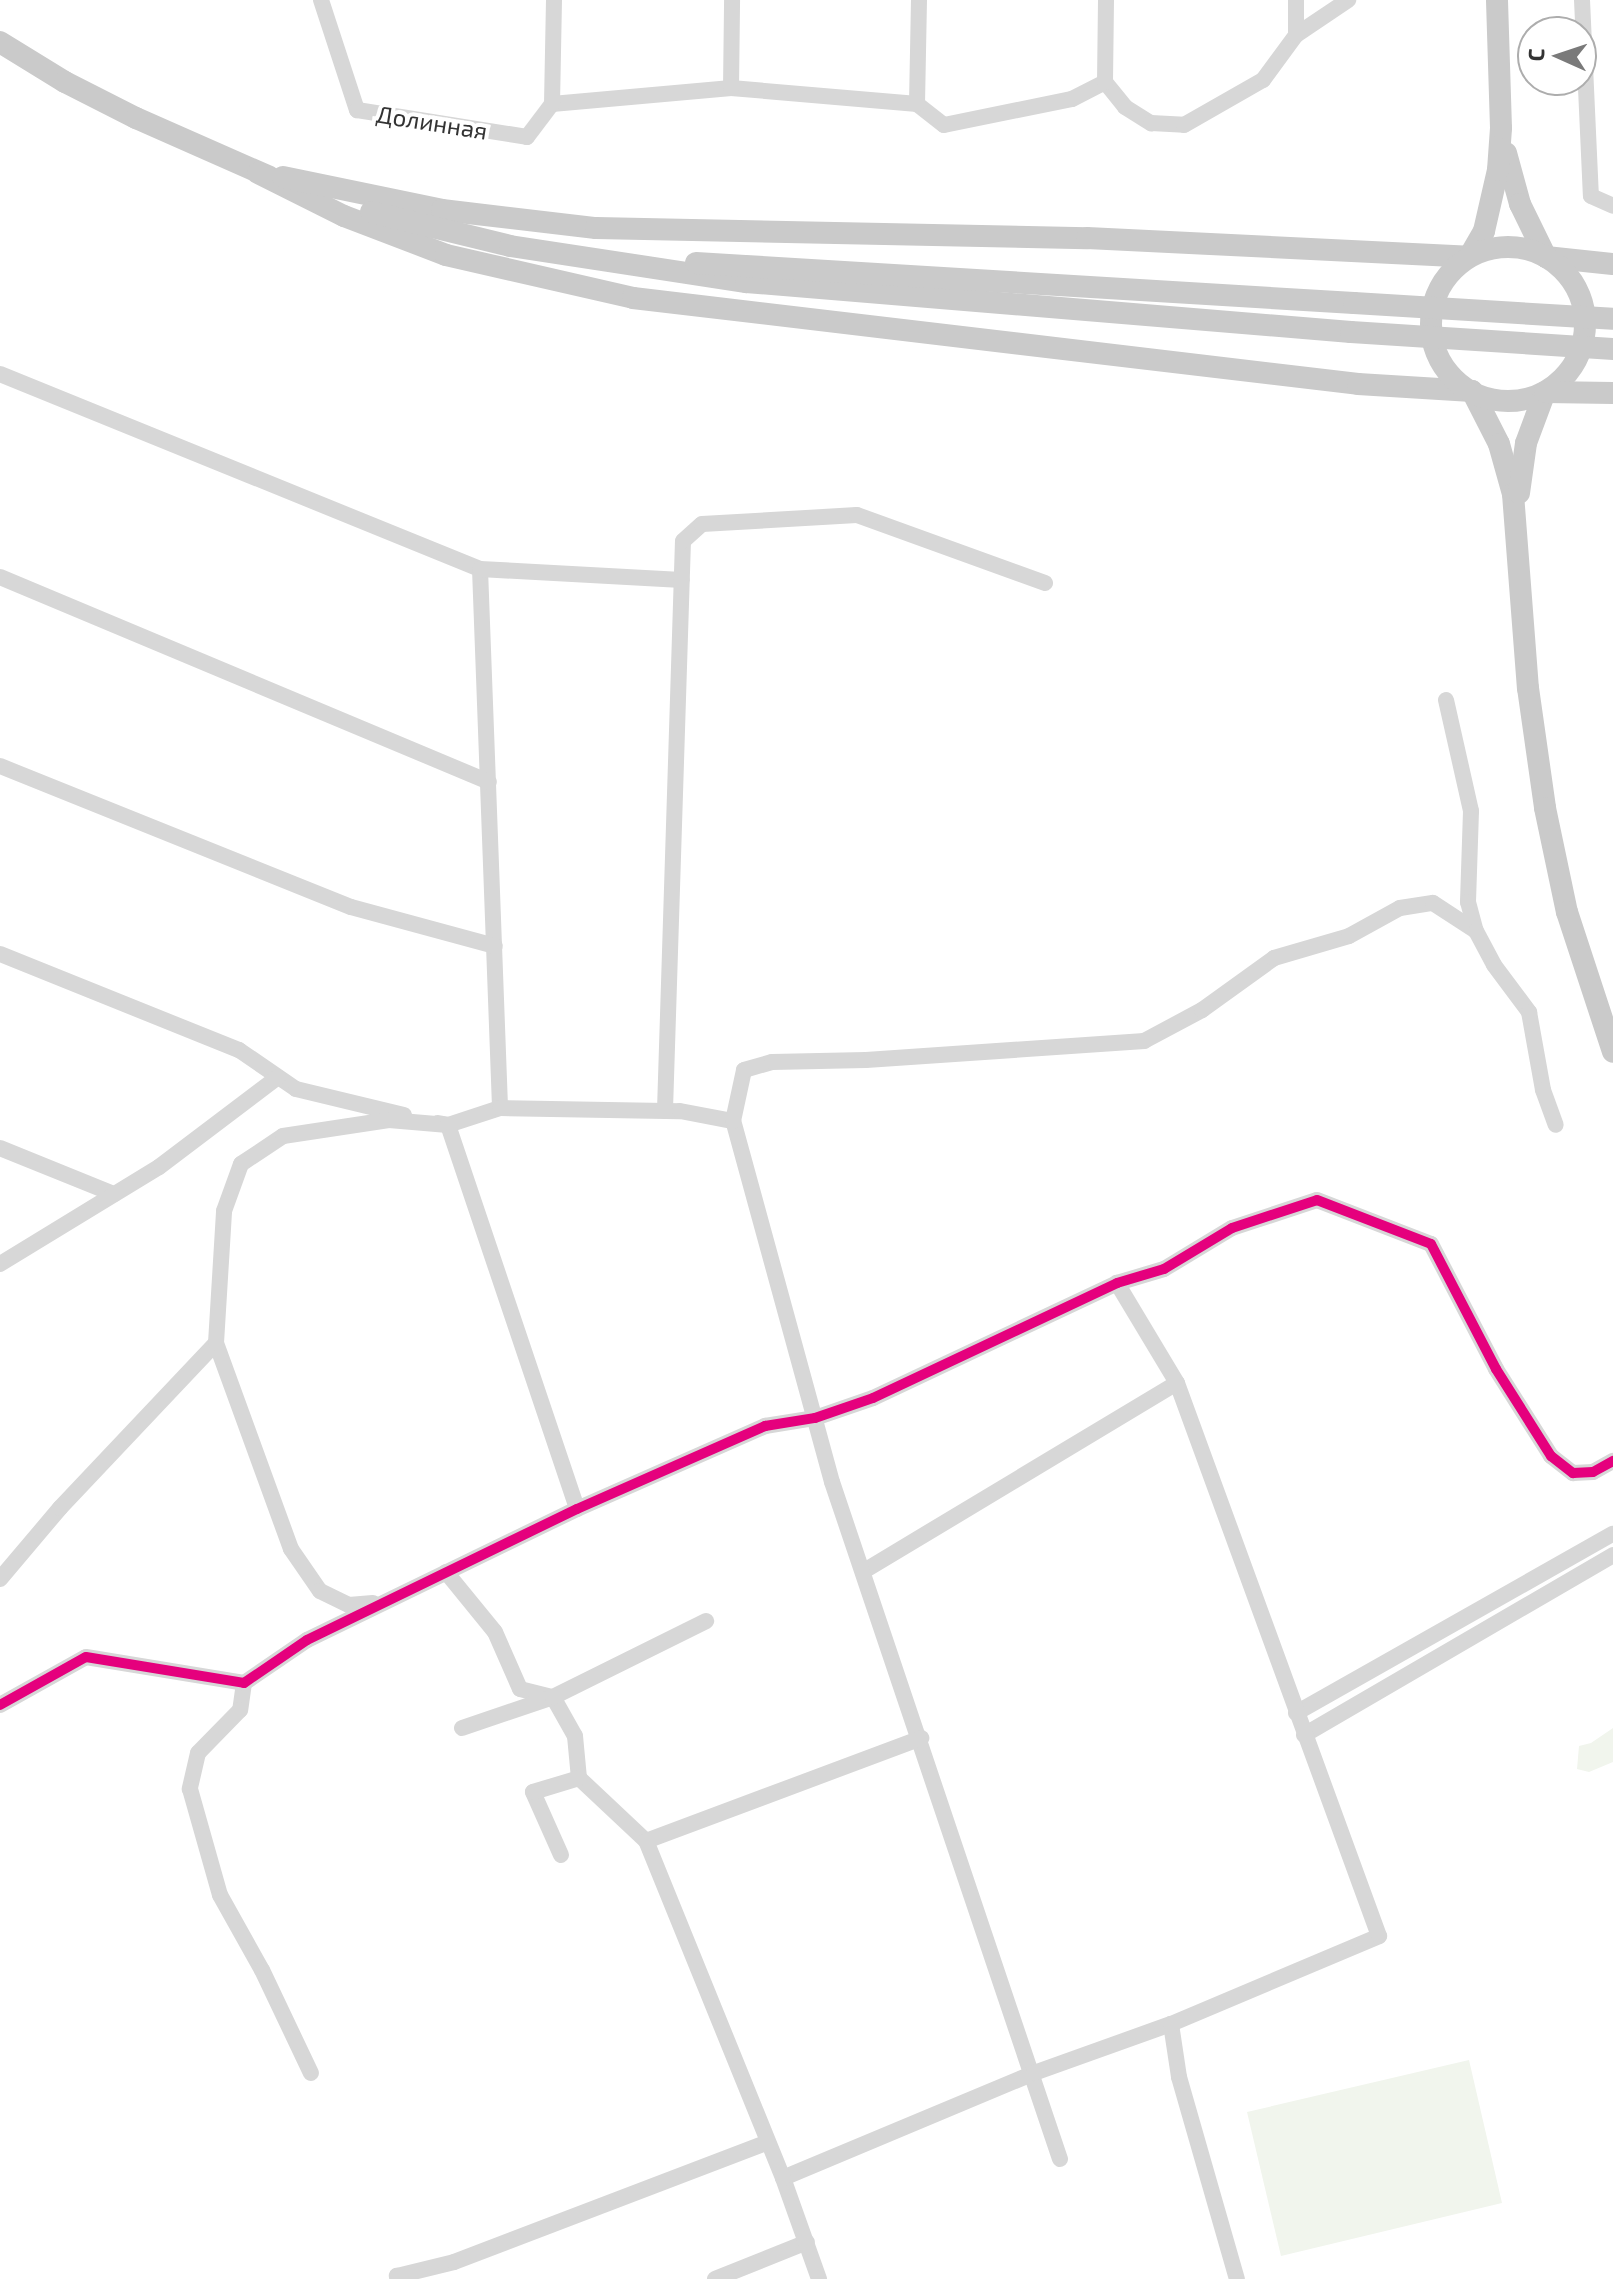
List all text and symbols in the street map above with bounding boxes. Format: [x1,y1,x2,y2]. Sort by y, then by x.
north arrow [1517,16,1597,96]
text: С [1522,48,1548,62]
street label: Долинная [374,99,490,145]

